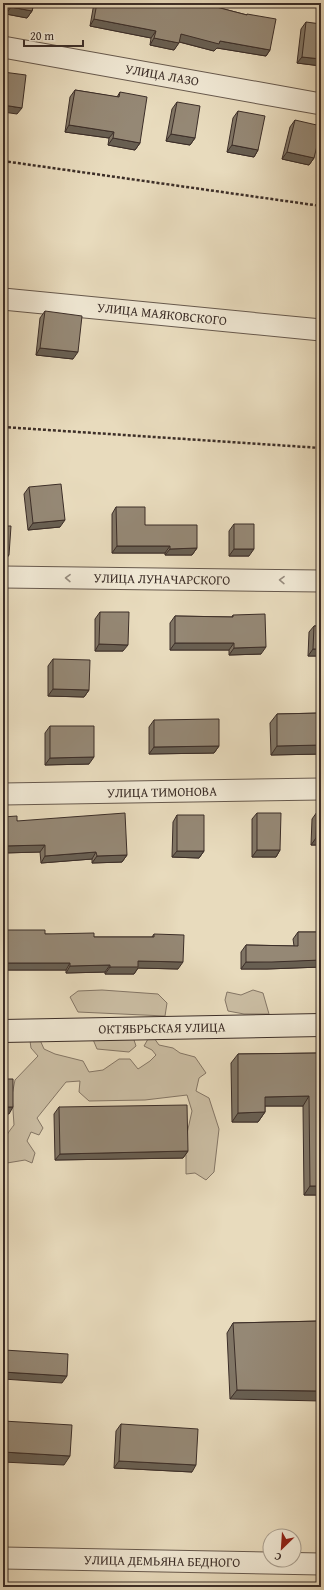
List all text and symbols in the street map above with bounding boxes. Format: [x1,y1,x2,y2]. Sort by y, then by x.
scale bar [24,22,83,48]
text: 20 m [30,27,54,44]
street label: УЛИЦА ЛАЗО [124,59,201,91]
street label: УЛИЦА МАЯКОВСКОГО [96,298,228,330]
street label: УЛИЦА ЛУНАЧАРСКОГО [93,568,231,590]
one-way arrow [65,573,71,582]
one-way arrow [279,576,285,585]
street label: УЛИЦА ТИМОНОВА [107,782,217,802]
street label: ОКТЯБРЬСКАЯ УЛИЦА [98,1017,226,1039]
north arrow [262,1528,302,1568]
text: С [272,1548,284,1566]
street label: УЛИЦА ДЕМЬЯНА БЕДНОГО [84,1550,240,1572]

